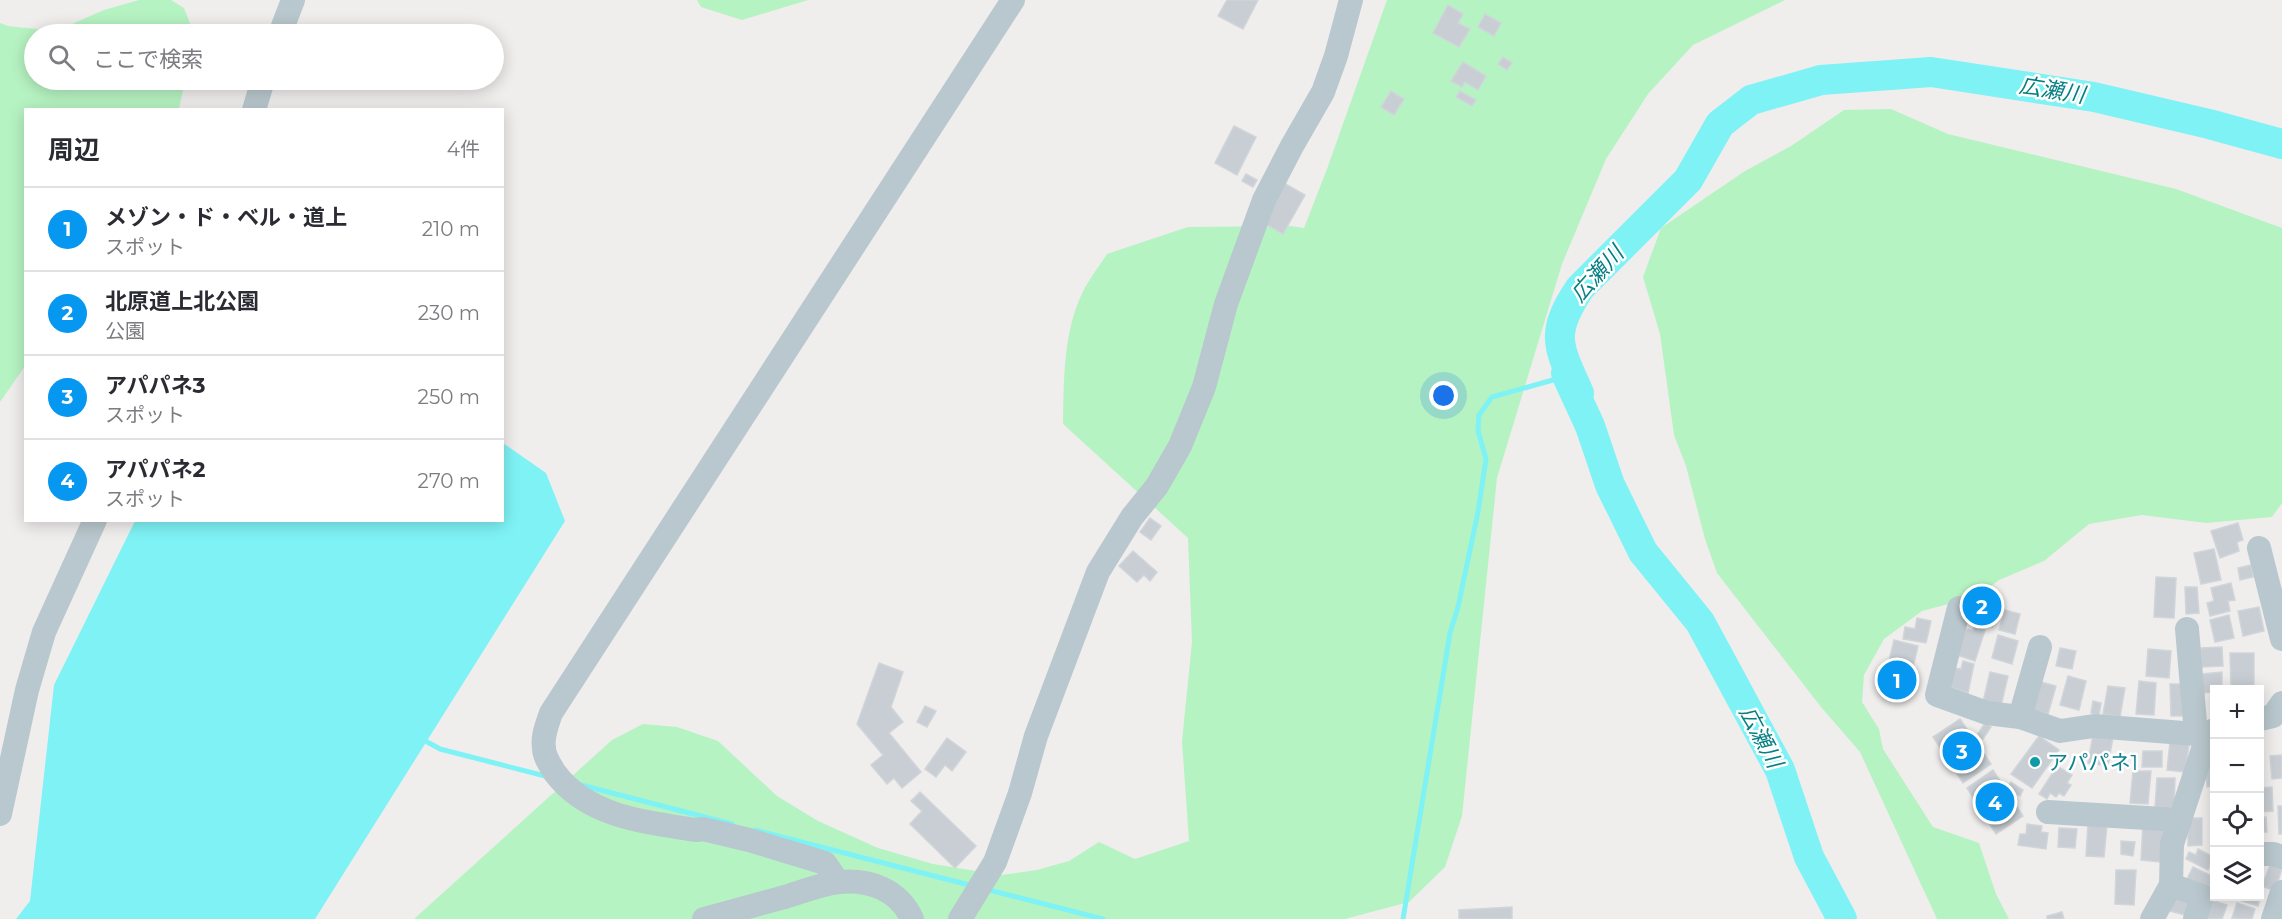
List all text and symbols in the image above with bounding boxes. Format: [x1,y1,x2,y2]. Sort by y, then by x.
search box [24,24,504,90]
icon: search [45,41,78,74]
text: ここで検索 [93,46,203,73]
water label: 広瀬川 [2017,72,2089,109]
text: 周辺 [48,134,100,166]
text: 4件 [447,137,480,161]
text: メゾン・ド・ベル・道上 [105,204,347,231]
text: 1 [64,217,71,241]
text: 210 m [422,217,480,241]
text: スポット [105,235,185,259]
water label: 広瀬川 [1565,239,1630,308]
text: 北原道上北公園 [105,288,259,315]
text: 2 [62,301,73,325]
text: 230 m [418,301,480,325]
text: 公園 [105,319,145,343]
text: アパパネ3 [105,372,206,399]
your location [1429,381,1458,410]
text: 3 [62,385,73,409]
text: 250 m [418,385,480,409]
text: スポット [105,403,185,427]
text: アパパネ2 [105,456,206,483]
text: 4 [61,469,74,493]
text: 270 m [418,469,480,493]
text: スポット [105,487,185,511]
pin: 2 [1962,584,2002,628]
pin: 1 [1878,658,1916,702]
map controls [2210,685,2264,901]
button: + [2210,685,2264,739]
water label: 広瀬川 [1734,702,1789,774]
pin: 3 [1942,728,1982,774]
button: − [2210,739,2264,793]
place label: アパパネ1 [2047,750,2138,775]
marker: アパパネ1 [2028,755,2042,769]
pin: 4 [1976,780,2014,824]
button: locate [2210,793,2264,847]
button: layers [2210,847,2264,901]

